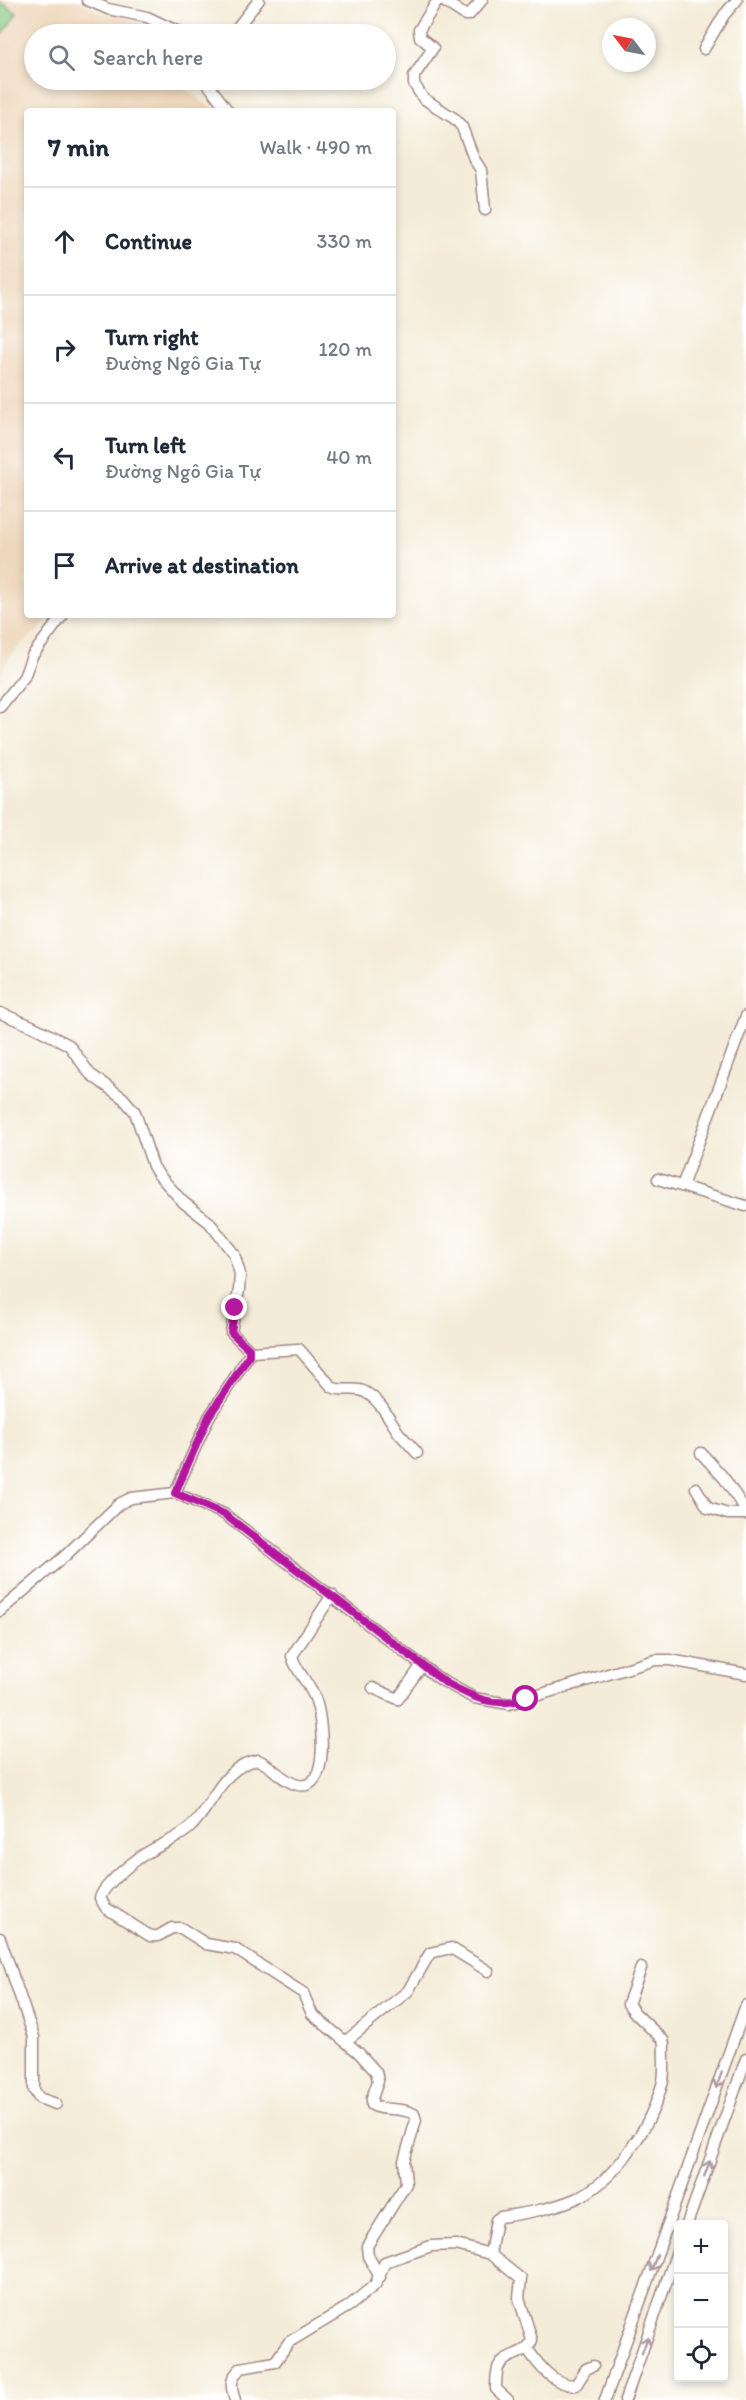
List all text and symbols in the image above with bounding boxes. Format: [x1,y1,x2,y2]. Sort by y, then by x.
north arrow [602,18,656,72]
search box [24,24,396,90]
icon: search [45,41,78,74]
text: Search here [93,44,203,71]
text: 7 min [48,131,109,163]
text: Walk · 490 m [259,135,372,159]
icon: ahead [48,225,81,258]
text: Continue [105,228,192,255]
text: 330 m [317,229,372,253]
text: Turn right [105,324,199,351]
icon: right [48,333,81,366]
text: 120 m [319,337,372,361]
text: Đường Ngô Gia Tự [105,351,261,375]
text: Turn left [105,432,186,459]
icon: left [48,441,81,474]
text: 40 m [326,445,372,469]
text: Đường Ngô Gia Tự [105,459,261,483]
icon: arrive [48,549,81,582]
text: Arrive at destination [105,552,299,579]
route end [221,1294,247,1320]
route start [512,1685,538,1711]
one-way arrow [713,2070,724,2088]
one-way arrow [702,2160,713,2179]
map controls [674,2220,728,2382]
button: + [674,2220,728,2274]
one-way arrow [647,2253,658,2272]
button: − [674,2274,728,2328]
button: locate [674,2328,728,2382]
one-way arrow [640,2336,651,2355]

